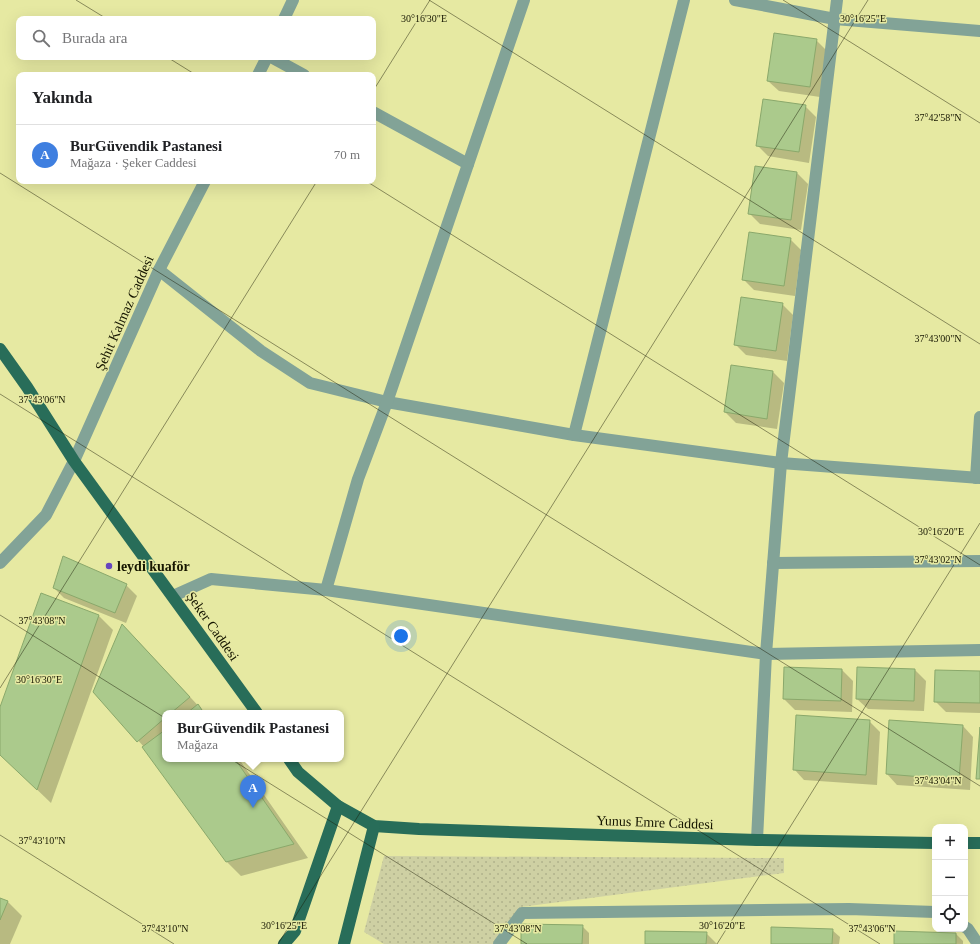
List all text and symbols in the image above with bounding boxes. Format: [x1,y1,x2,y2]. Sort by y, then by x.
text: 30°16'30"E [401,13,447,24]
text: 30°16'25"E [840,13,886,24]
search box [16,16,376,60]
icon: search [30,27,52,49]
text: Burada ara [62,30,127,46]
text: Yakında [32,88,92,107]
text: 37°42'58"N [914,112,962,123]
text: BurGüvendik Pastanesi [70,138,222,154]
text: A [40,147,50,162]
text: 70 m [334,147,360,162]
text: Mağaza · Şeker Caddesi [70,155,197,170]
street label: Şehit Kalmaz Caddesi [92,253,157,373]
text: 37°43'00"N [914,333,962,344]
text: 37°43'06"N [18,394,66,405]
text: 30°16'20"E [918,526,964,537]
text: 37°43'02"N [914,554,962,565]
place label: leydi kuaför [117,559,190,574]
marker: leydi kuaför [104,561,114,571]
street label: Şeker Caddesi [183,589,242,664]
text: 37°43'08"N [18,615,66,626]
your location [391,626,411,646]
text: 30°16'30"E [16,674,62,685]
popup [162,710,344,762]
text: BurGüvendik Pastanesi [177,720,329,736]
text: Mağaza [177,737,218,752]
pin: A [240,775,266,808]
text: 37°43'04"N [914,775,962,786]
street label: Yunus Emre Caddesi [596,813,714,832]
map controls [932,824,968,932]
button: + [932,824,968,860]
text: 37°43'10"N [18,835,66,846]
button: − [932,860,968,896]
button: locate [932,896,968,932]
text: 30°16'25"E [261,920,307,931]
text: 30°16'20"E [699,920,745,931]
text: 37°43'10"N [141,923,189,934]
text: 37°43'08"N [494,923,542,934]
text: 37°43'06"N [848,923,896,934]

